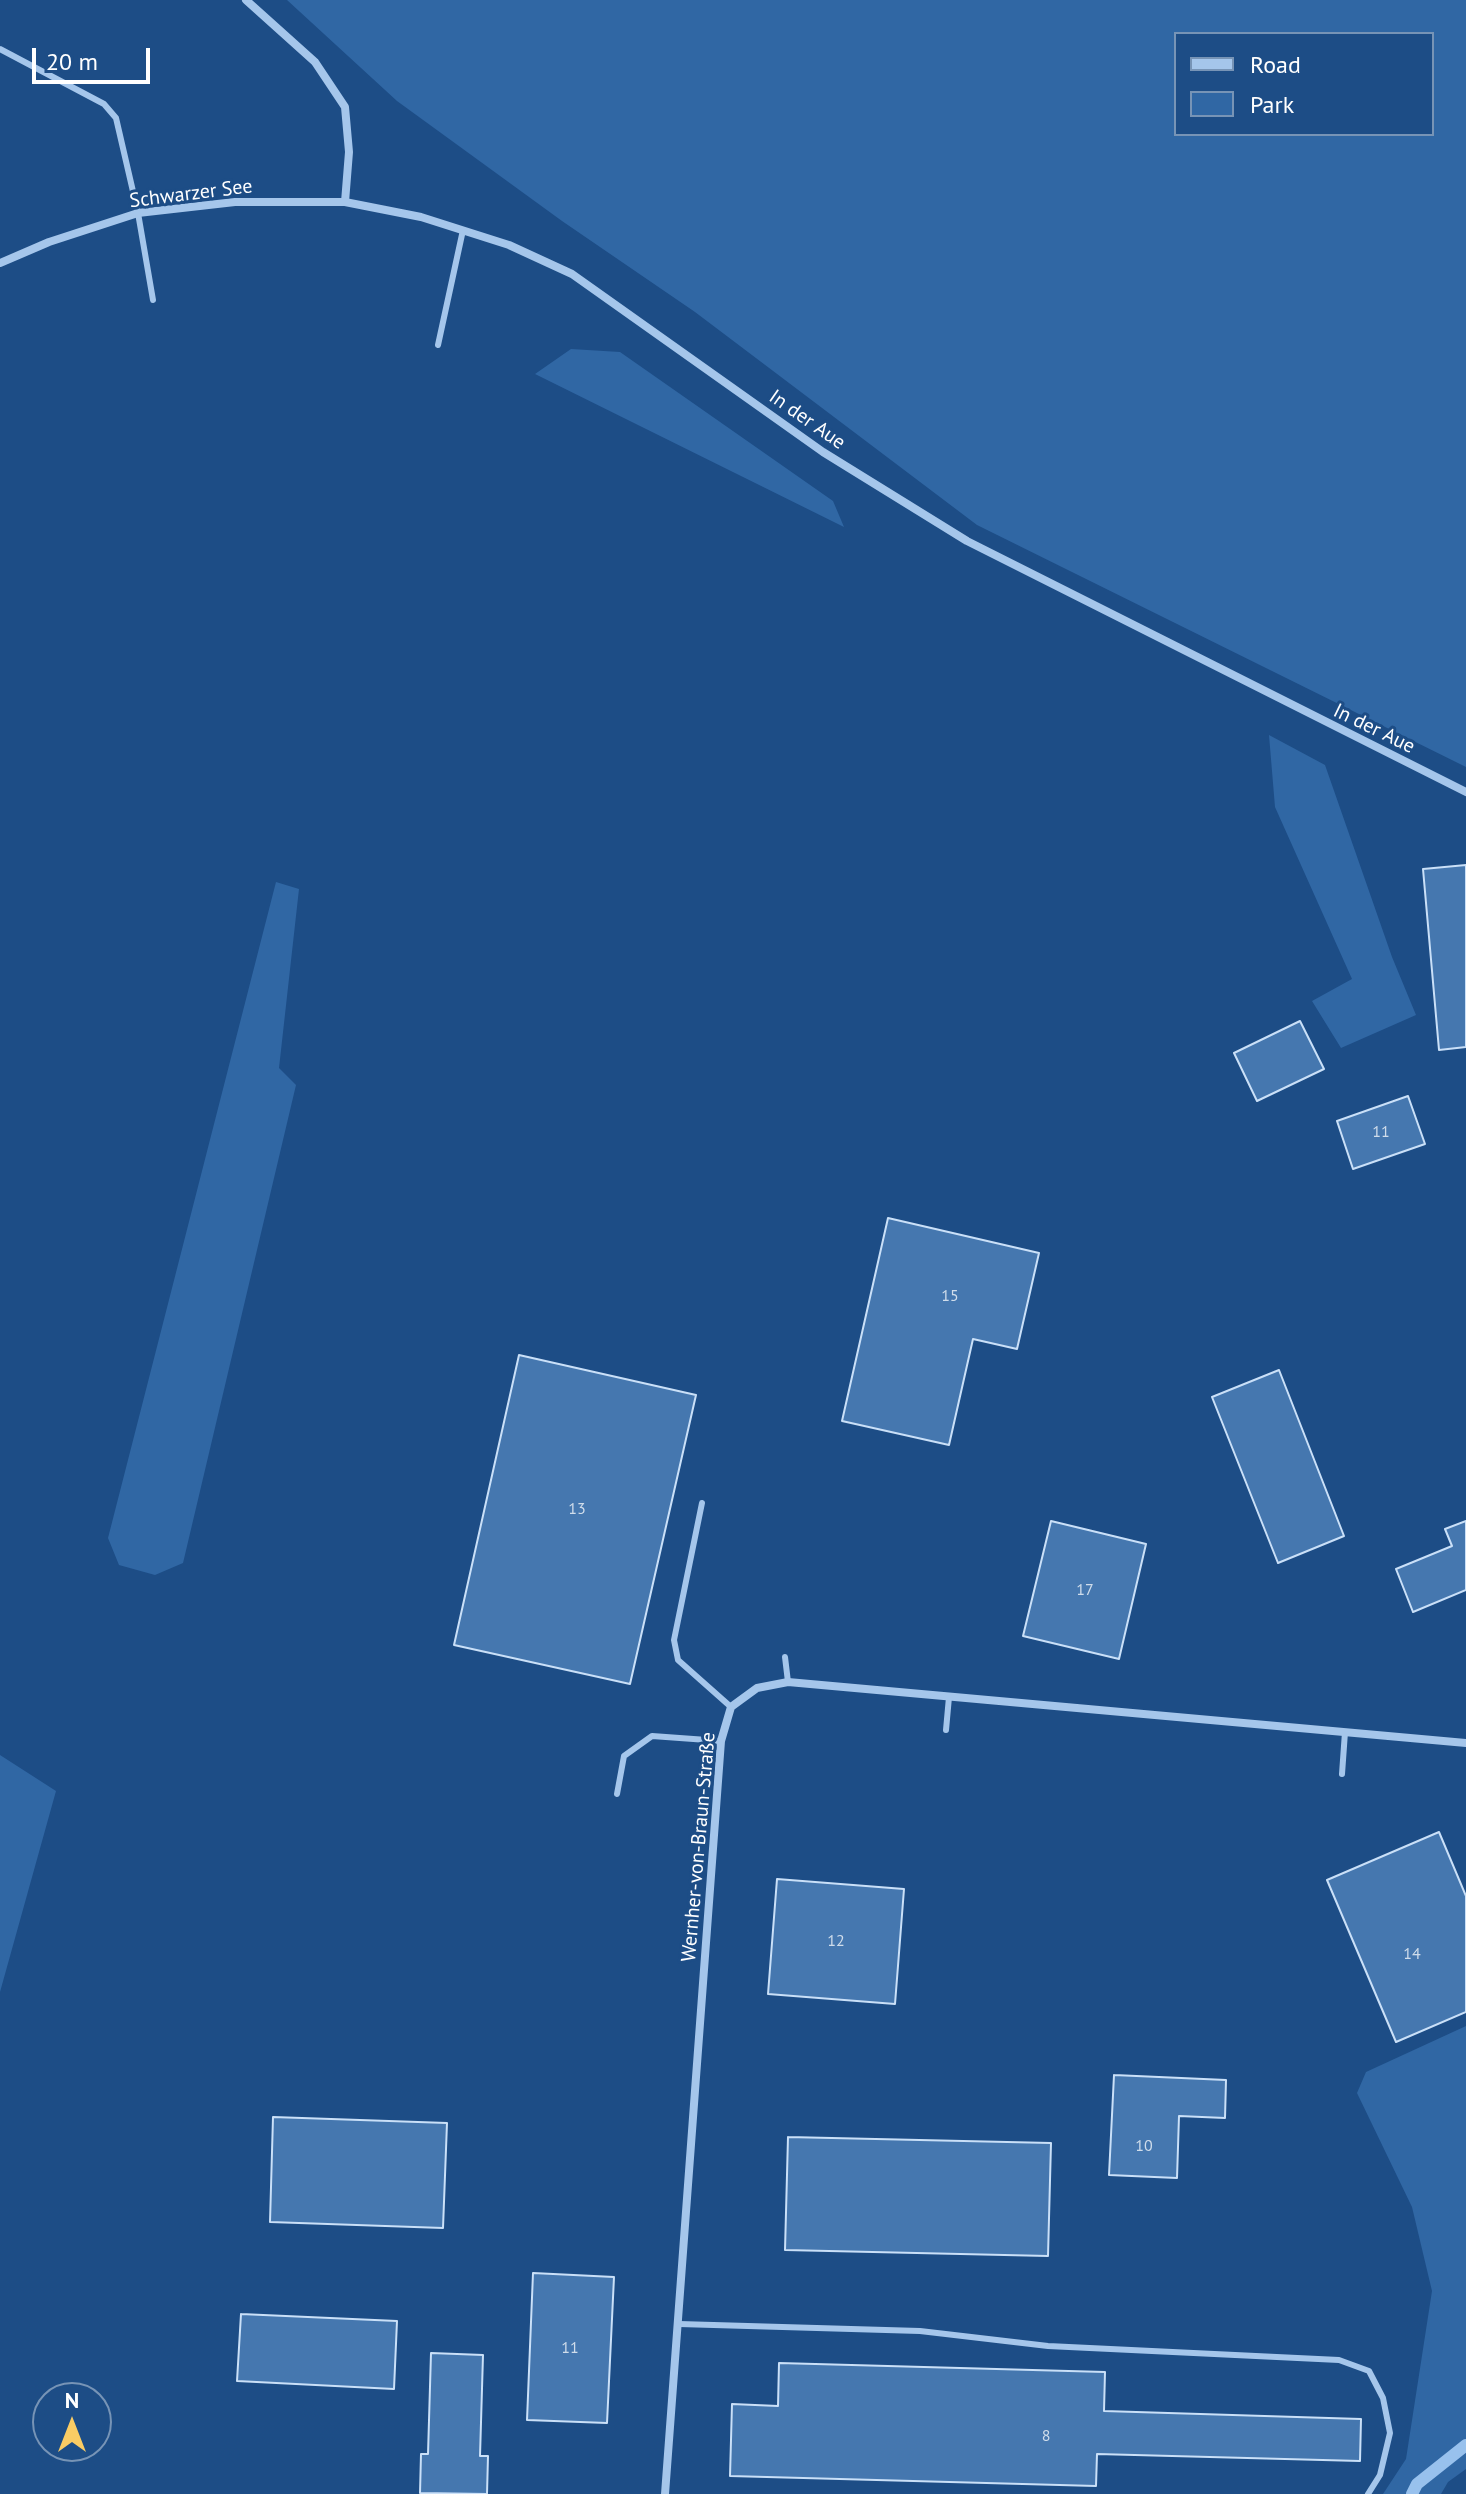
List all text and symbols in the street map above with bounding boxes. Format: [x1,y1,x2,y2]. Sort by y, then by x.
scale bar [36,32,154,82]
legend [1174,32,1434,136]
text: 20 m [46,46,98,77]
text: Road [1250,49,1301,80]
text: Park [1250,89,1294,120]
street label: Schwarzer See [128,175,254,213]
street label: In der Aue [764,385,850,455]
street label: In der Aue [1329,699,1419,759]
house number: 11 [1372,1122,1390,1142]
house number: 15 [941,1286,959,1306]
house number: 13 [568,1499,586,1519]
house number: 17 [1076,1580,1094,1600]
street label: Wernher-von-Braun-Straße [677,1731,721,1963]
house number: 12 [827,1931,845,1951]
house number: 14 [1403,1944,1421,1964]
house number: 10 [1135,2136,1153,2156]
house number: 11 [561,2338,579,2358]
north arrow [32,2382,112,2462]
text: N [65,2386,79,2414]
house number: 8 [1042,2426,1050,2446]

